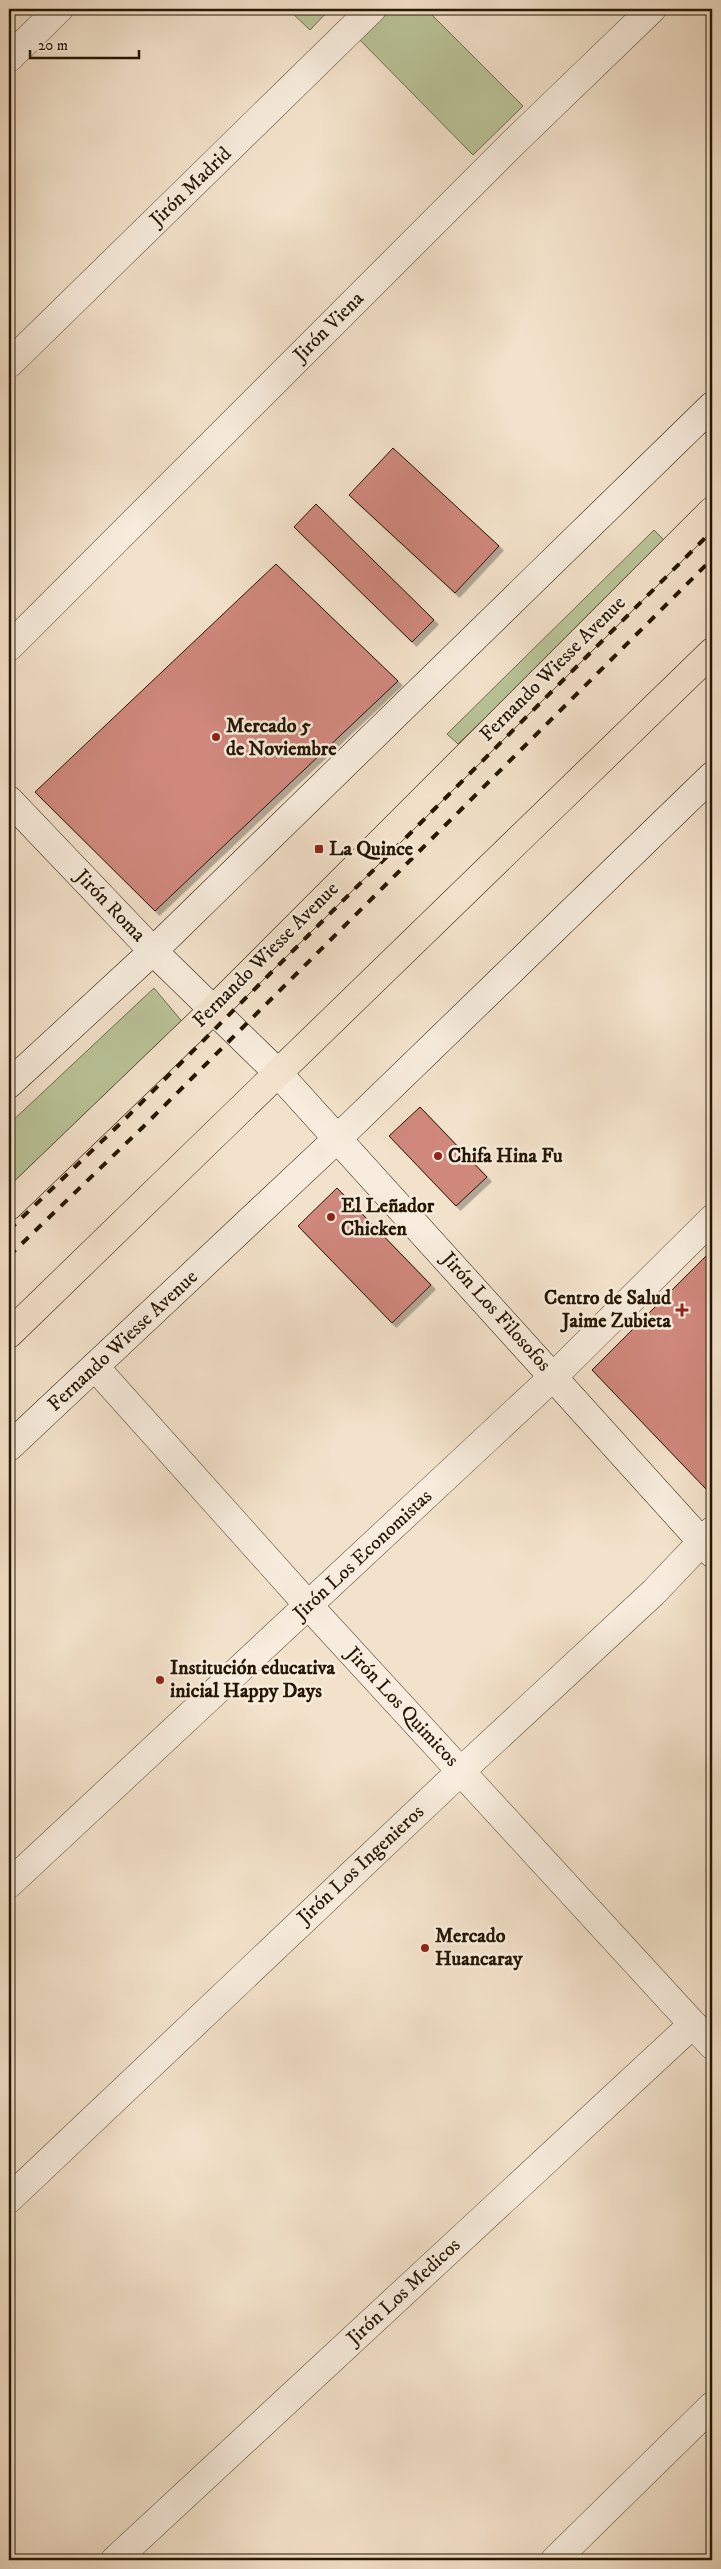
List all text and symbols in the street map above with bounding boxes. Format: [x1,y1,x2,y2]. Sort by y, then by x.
scale bar [30,28,139,60]
text: 20 m [38,36,68,55]
street label: Jirón Madrid [143,142,237,233]
street label: Jirón Viena [287,286,370,369]
street label: Fernando Wiesse Avenue [475,591,631,747]
place label: Mercado 5 de Noviembre [226,714,337,762]
marker: Mercado 5 de Noviembre [210,731,222,743]
place label: La Quince [329,837,414,862]
marker: La Quince [313,843,325,855]
street label: Jirón Roma [68,863,151,948]
street label: Fernando Wiesse Avenue [188,877,344,1033]
place label: Chifa Hina Fu [448,1144,563,1169]
marker: Chifa Hina Fu [432,1150,444,1162]
place label: El Leñador Chicken [341,1194,435,1242]
marker: El Leñador Chicken [325,1211,337,1223]
street label: Jirón Los Filosofos [435,1246,556,1377]
street label: Fernando Wiesse Avenue [43,1265,203,1417]
place label: Centro de Salud Jaime Zubieta [544,1286,672,1334]
marker: Centro de Salud Jaime Zubieta [675,1303,689,1317]
street label: Jirón Los Economistas [287,1484,438,1627]
street label: Jirón Los Quimicos [339,1640,464,1772]
place label: Institución educativa inicial Happy Days [170,1656,336,1704]
marker: Institución educativa inicial Happy Days [154,1674,166,1686]
street label: Jirón Los Ingenieros [291,1800,430,1931]
place label: Mercado Huancaray [435,1924,523,1972]
marker: Mercado Huancaray [419,1942,431,1954]
street label: Jirón Los Medicos [341,2233,466,2352]

